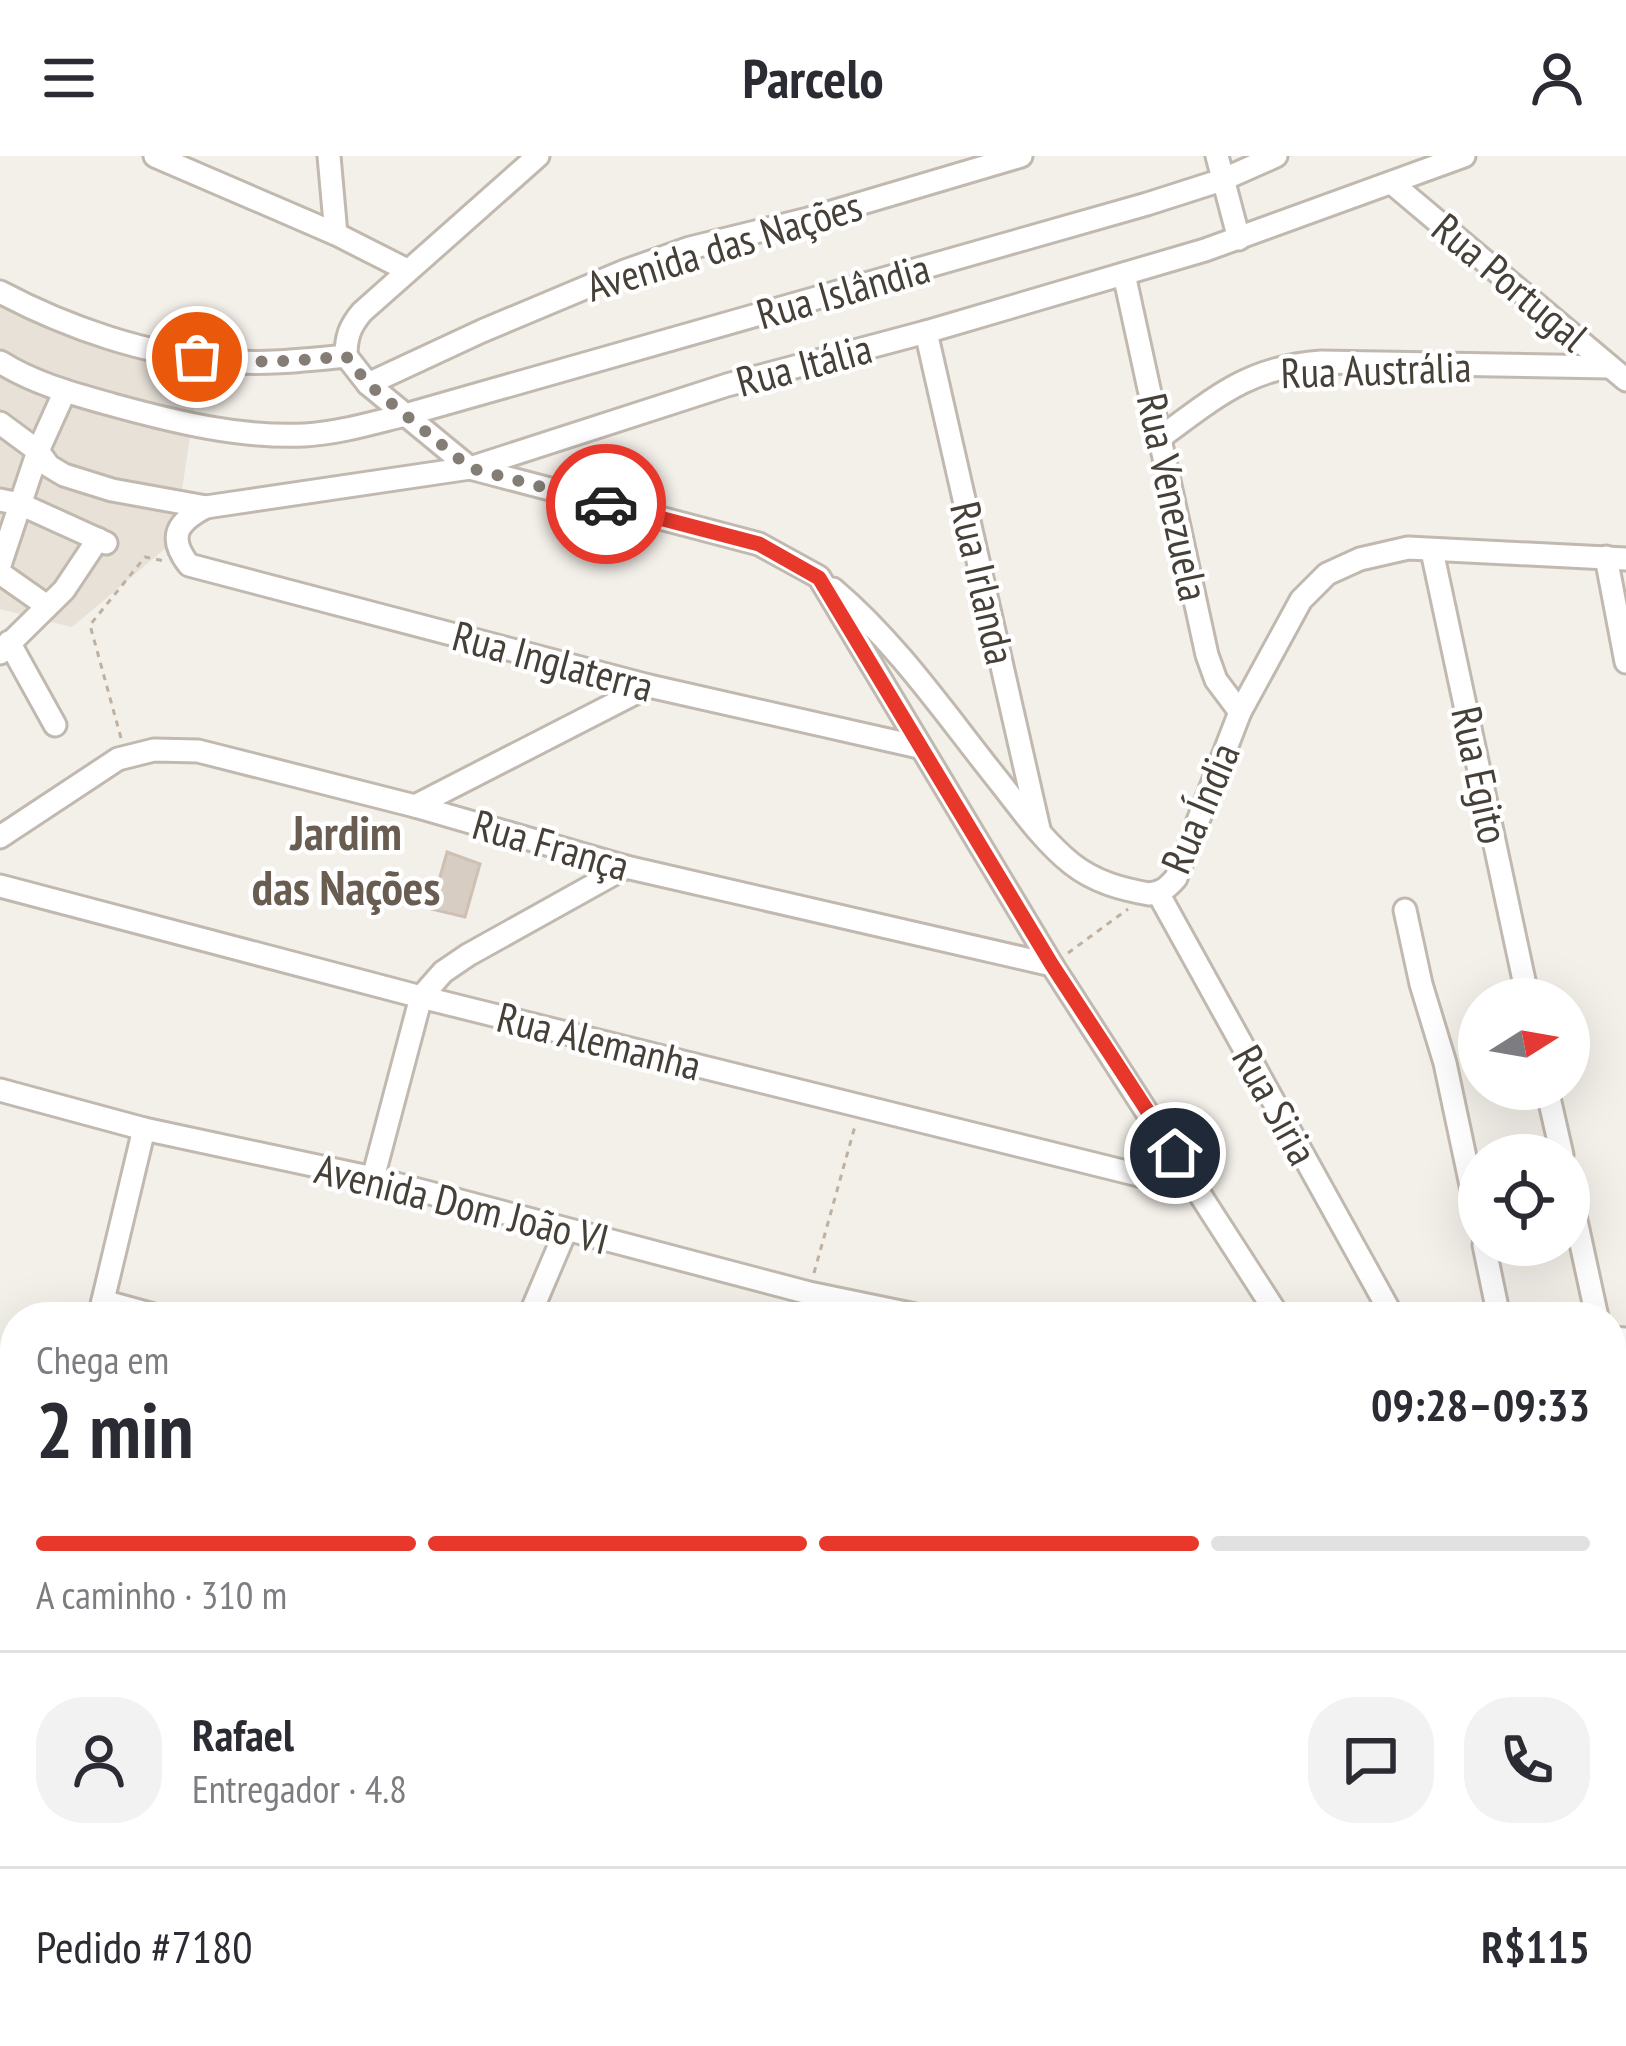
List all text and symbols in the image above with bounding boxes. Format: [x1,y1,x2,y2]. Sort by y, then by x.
text: Parcelo [742,43,884,113]
icon: menu [36,45,102,111]
icon: person [1524,45,1590,111]
street label: Avenida das Nações [580,178,868,313]
street label: Rua Portugal [1421,200,1600,363]
street label: Rua Islândia [750,240,936,341]
pin [146,306,248,408]
street label: Rua Itália [730,320,878,409]
icon: bag [164,324,230,390]
street label: Rua Austrália [1280,339,1472,400]
street label: Rua Venezuela [1125,388,1222,606]
courier [546,444,666,564]
icon: car [573,471,639,537]
street label: Rua Irlanda [938,496,1029,670]
street label: Rua Inglaterra [447,607,659,714]
street label: Rua Egito [1439,701,1522,848]
street label: Rua Índia [1148,734,1252,881]
street label: Rua França [467,796,636,893]
district label: Jardim das Nações [252,801,440,918]
north arrow [1458,978,1590,1110]
map controls [1458,978,1590,1266]
street label: Rua Alemanha [492,989,707,1092]
street label: Rua Siria [1220,1035,1331,1174]
pin [1124,1102,1226,1204]
icon: home [1142,1120,1208,1186]
button: locate [1458,1134,1590,1266]
street label: Avenida Dom João VI [310,1140,615,1267]
text: Chega em [36,1334,169,1385]
text: 09:28–09:33 [1371,1375,1590,1433]
text: 2 min [36,1379,194,1480]
text: A caminho · 310 m [36,1569,287,1620]
button: person [36,1697,162,1823]
button: chat [1308,1697,1434,1823]
button: phone [1464,1697,1590,1823]
text: Rafael [192,1705,294,1763]
text: Entregador · 4.8 [192,1763,407,1814]
text: Pedido #7180 [36,1917,253,1975]
text: R$115 [1481,1917,1590,1975]

